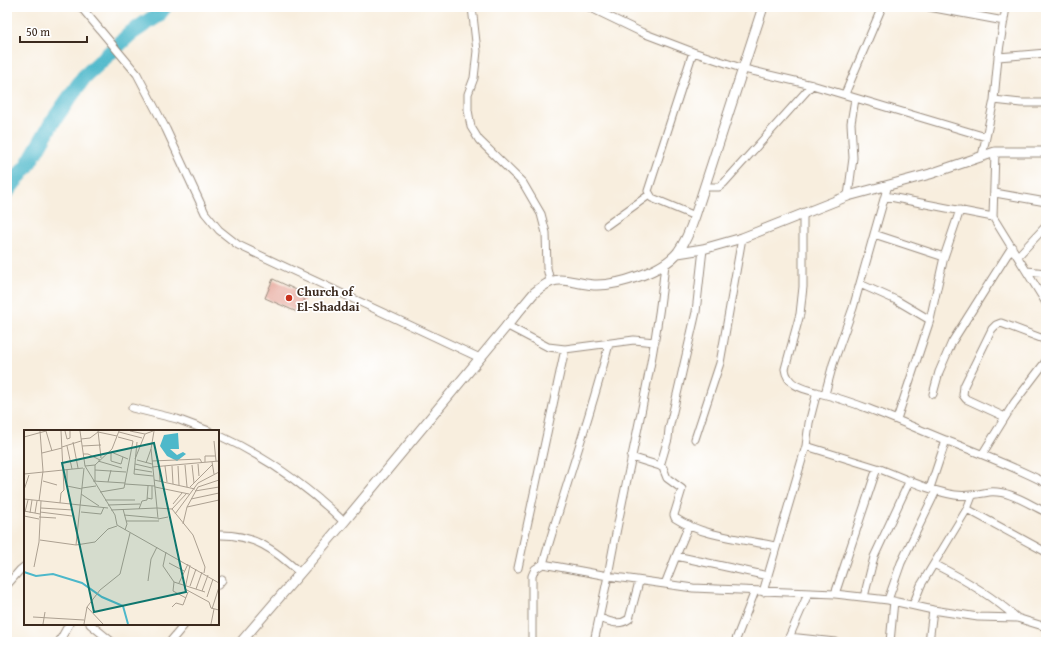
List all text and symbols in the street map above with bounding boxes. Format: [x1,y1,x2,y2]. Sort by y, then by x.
scale bar [20,18,87,44]
text: 50 m [26,23,50,40]
place label: Church of El-Shaddai [297,282,359,316]
marker: Church of El-Shaddai [284,293,294,303]
inset map [24,430,219,625]

